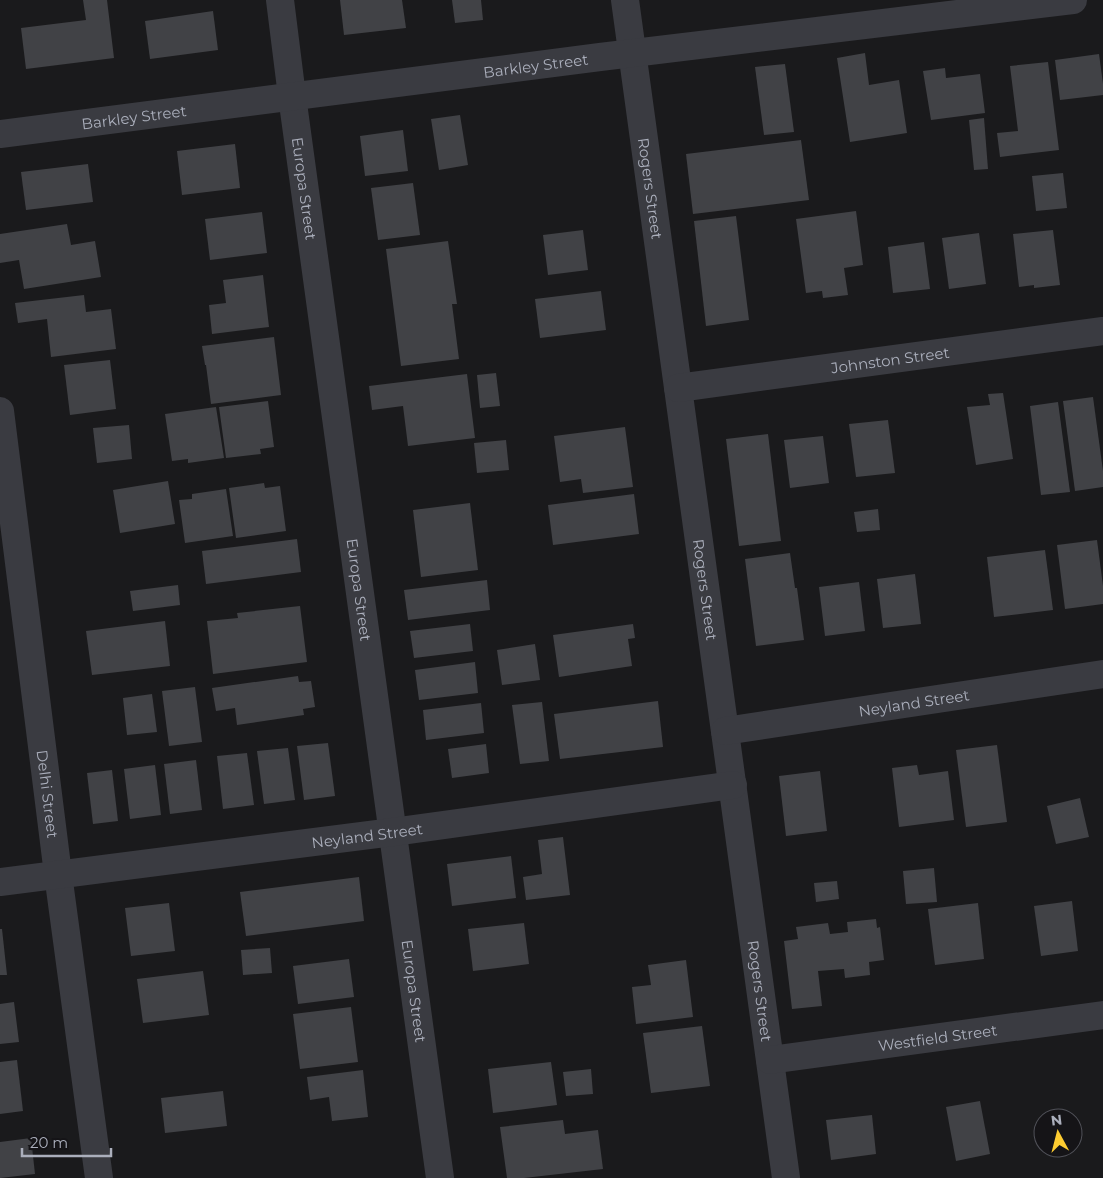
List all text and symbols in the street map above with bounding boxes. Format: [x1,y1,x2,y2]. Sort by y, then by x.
street label: Barkley Street [482,49,589,81]
street label: Barkley Street [80,101,187,133]
street label: Europa Street [288,136,321,241]
street label: Rogers Street [634,136,667,240]
street label: Johnston Street [829,342,950,377]
street label: Europa Street [343,537,376,642]
street label: Rogers Street [689,538,722,641]
street label: Neyland Street [857,685,971,720]
street label: Delhi Street [33,749,63,839]
street label: Neyland Street [310,819,424,852]
street label: Europa Street [398,938,431,1044]
street label: Rogers Street [744,939,777,1043]
street label: Westfield Street [877,1020,998,1055]
north arrow [1033,1108,1083,1158]
text: N [1050,1110,1063,1130]
scale bar [22,1126,111,1158]
text: 20 m [30,1133,68,1152]

